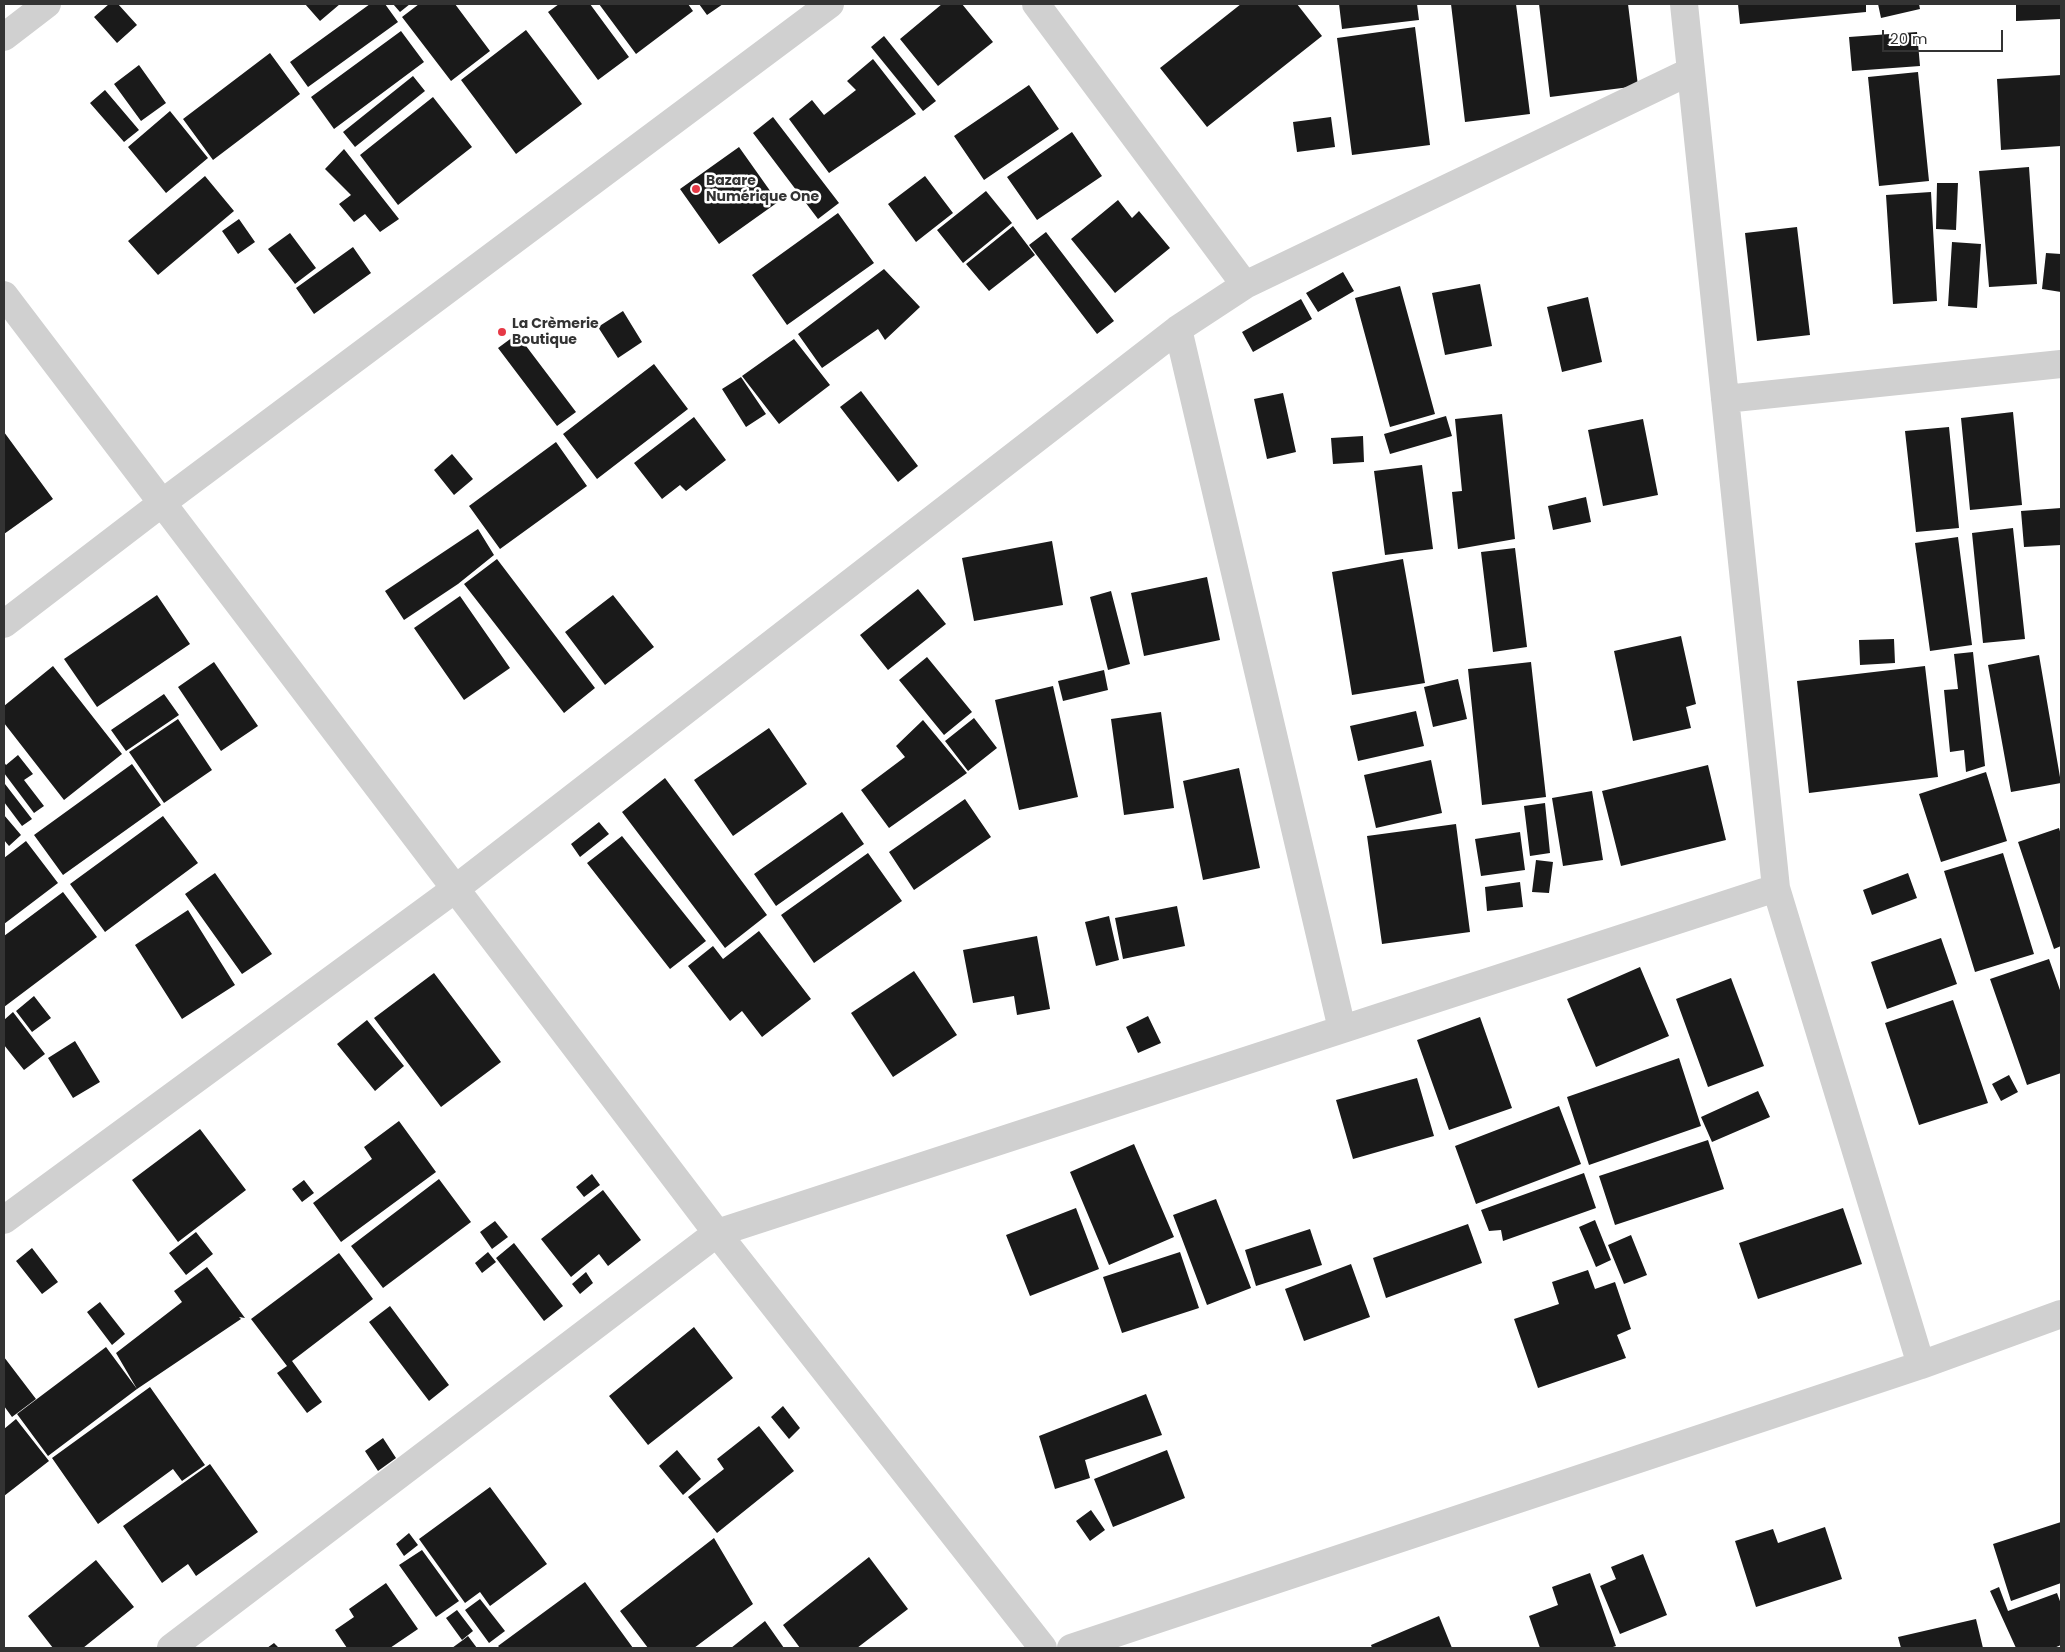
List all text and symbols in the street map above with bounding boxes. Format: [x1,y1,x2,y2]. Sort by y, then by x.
scale bar [1885,20,2006,52]
text: 20 m [1890,28,1928,49]
place label: Bazare Numérique One [706,173,819,206]
marker: Bazare Numérique One [690,183,702,195]
place label: La Crèmerie Boutique [512,316,599,348]
marker: La Crèmerie Boutique [496,326,508,338]

